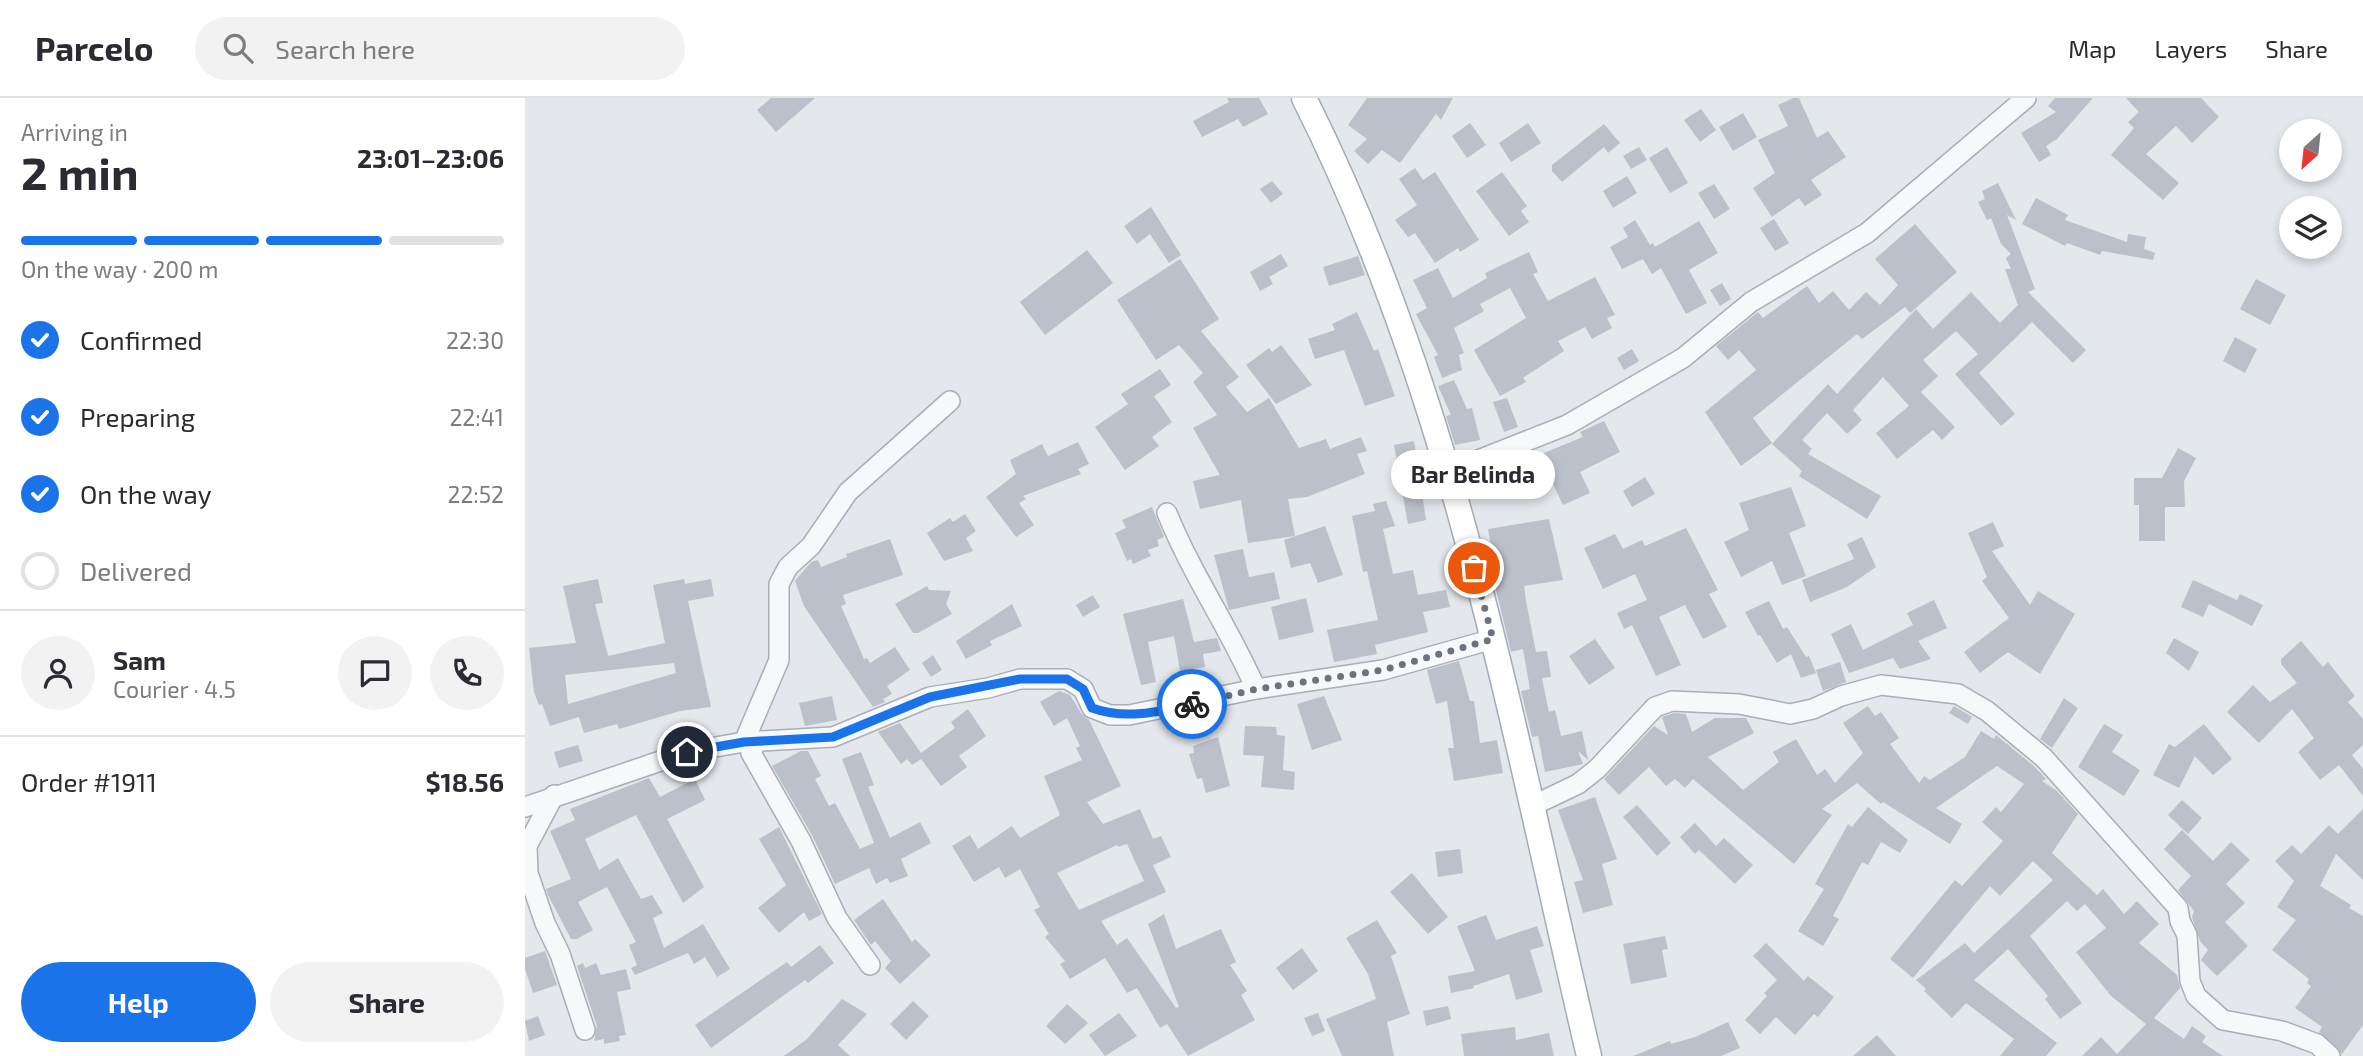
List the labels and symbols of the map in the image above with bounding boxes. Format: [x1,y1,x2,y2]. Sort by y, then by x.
north arrow [2279,119,2341,182]
callout: Bar Belinda [1392,449,1556,498]
pin [1444,538,1504,598]
courier [1157,669,1227,739]
pin [657,722,717,782]

